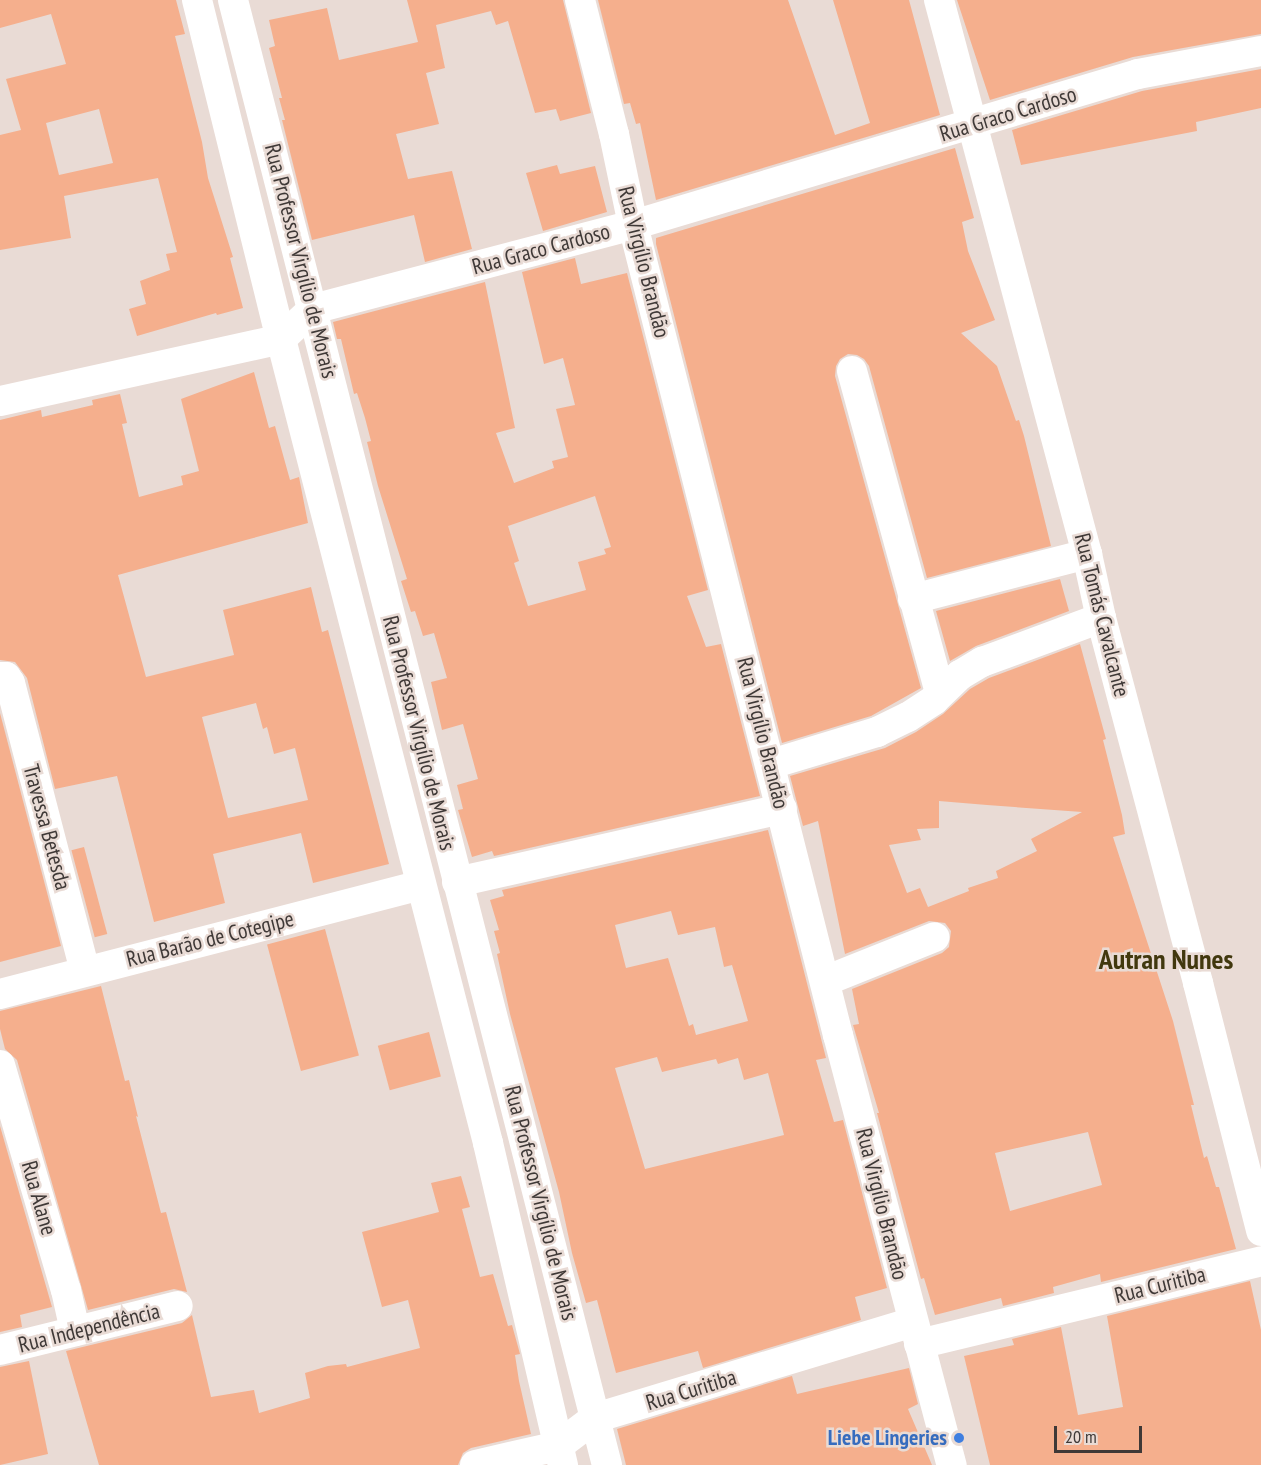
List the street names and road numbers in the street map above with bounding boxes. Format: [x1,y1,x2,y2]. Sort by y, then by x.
street label: Rua Graco Cardoso [937,81,1079,147]
street label: Rua Professor Virgílio de Morais [259,141,343,381]
street label: Rua Virgílio Brandão [612,183,676,341]
street label: Rua Graco Cardoso [469,218,613,280]
street label: Rua Tomás Cavalcante [1069,530,1135,700]
street label: Rua Professor Virgílio de Morais [377,613,461,853]
street label: Rua Virgílio Brandão [731,654,795,812]
street label: Travessa Betesda [18,761,76,893]
street label: Rua Barão de Cotegipe [124,905,296,973]
street label: Rua Professor Virgílio de Morais [499,1083,583,1323]
street label: Rua Virgílio Brandão [850,1125,914,1283]
street label: Rua Alane [16,1158,62,1238]
street label: Rua Curitiba [1112,1261,1208,1309]
street label: Rua Independência [15,1298,163,1358]
street label: Rua Curitiba [643,1364,739,1416]

